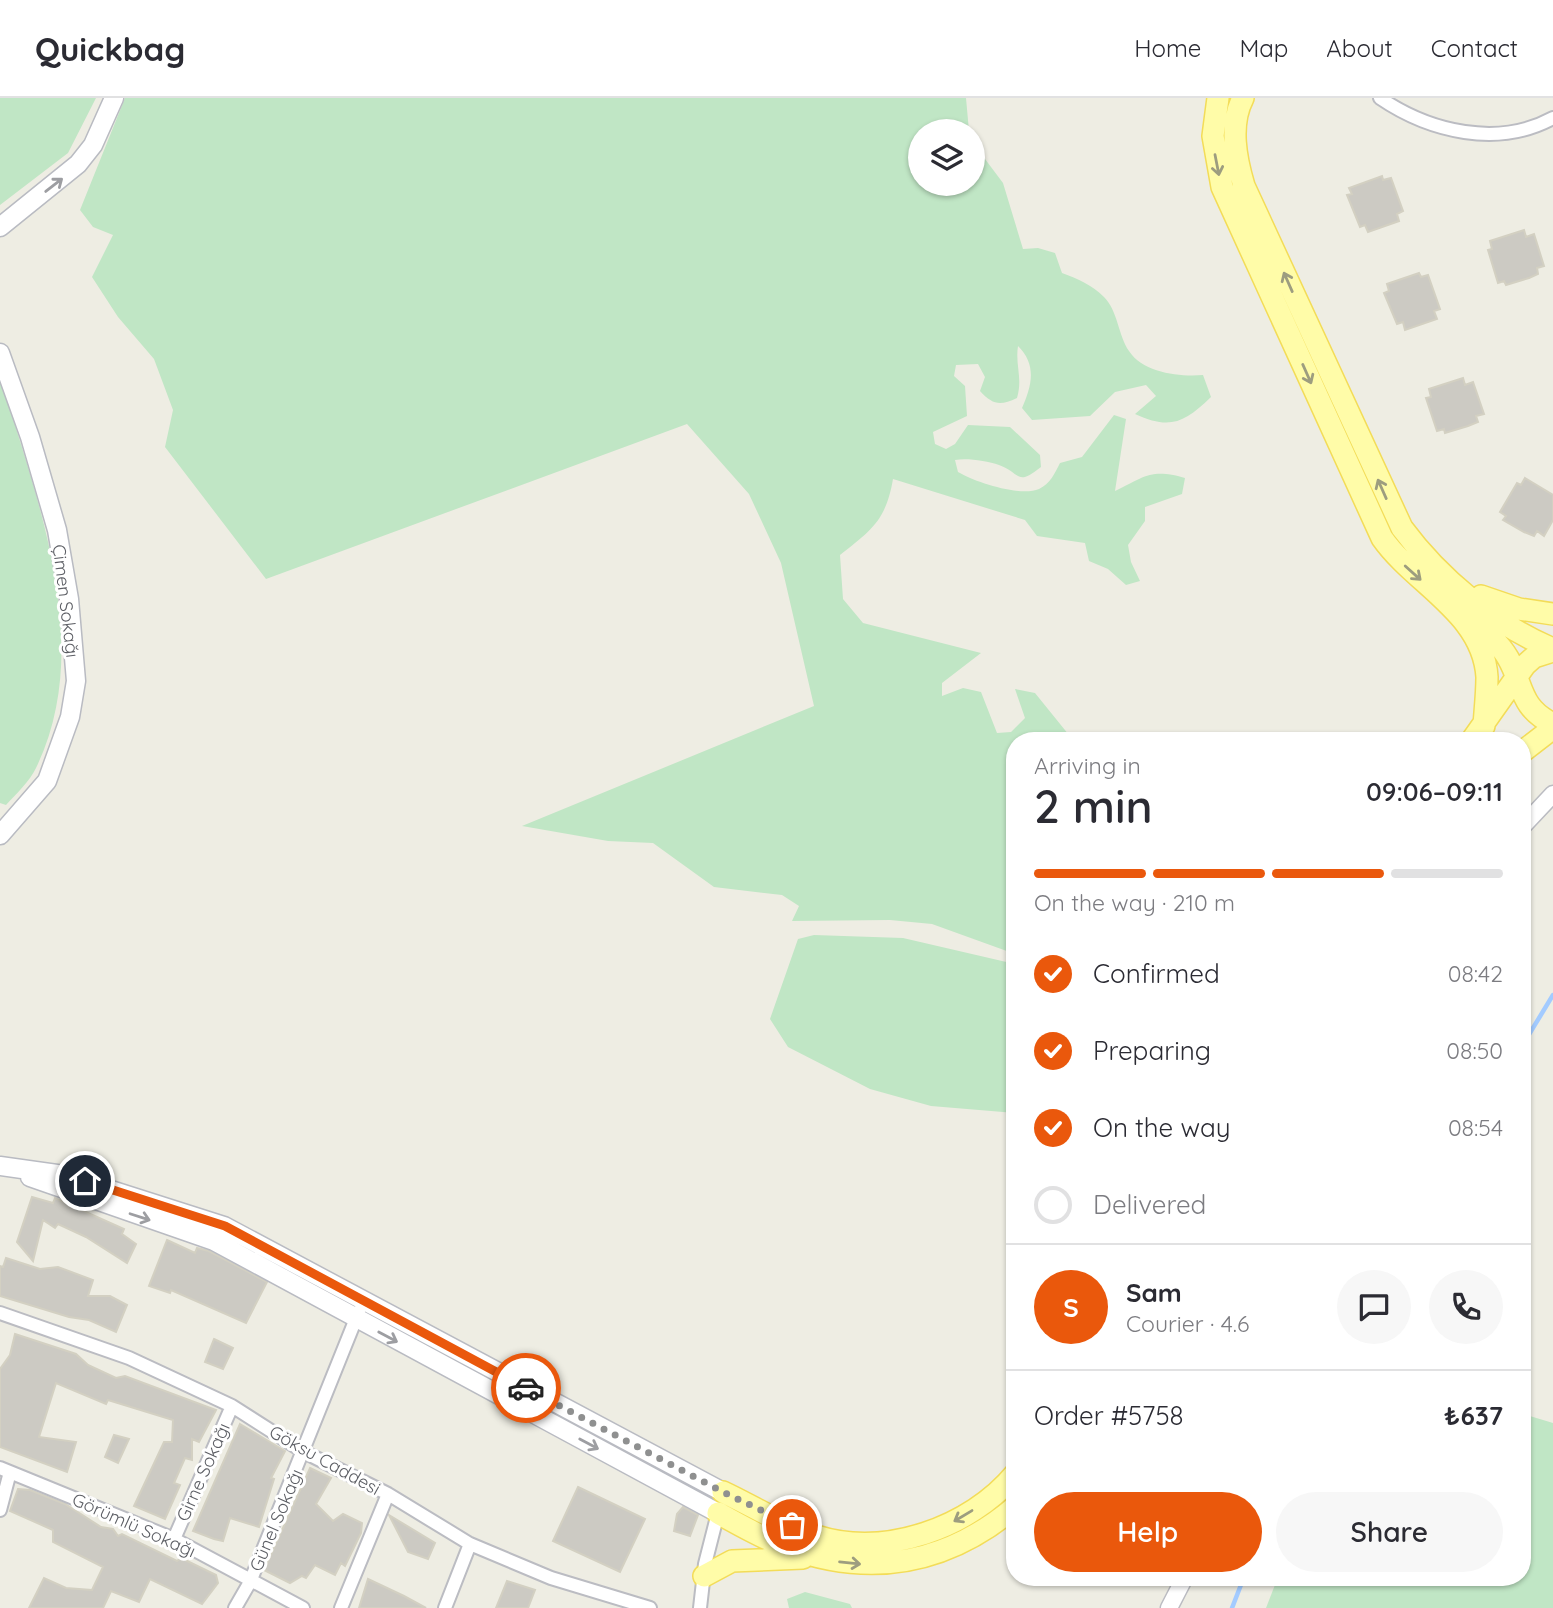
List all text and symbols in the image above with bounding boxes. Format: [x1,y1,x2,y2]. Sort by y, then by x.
text: Quickbag [35,28,185,69]
text: Home [1134,33,1201,63]
text: Map [1239,33,1288,63]
text: About [1326,33,1393,63]
text: Contact [1431,33,1518,63]
map controls [908,119,985,196]
button: layers [908,119,985,196]
one-way arrow [1211,153,1225,176]
one-way arrow [44,177,62,192]
one-way arrow [1281,272,1294,293]
one-way arrow [1301,363,1314,384]
one-way arrow [1375,479,1388,500]
street label: Çimen Sokağı [48,543,84,659]
one-way arrow [1404,565,1422,581]
text: Arriving in [1034,751,1141,780]
text: 09:06–09:11 [1366,775,1503,808]
text: 2 min [1034,777,1153,835]
text: On the way · 210 m [1034,888,1235,917]
icon: check [1034,955,1072,993]
text: Confirmed [1093,957,1220,990]
text: 08:42 [1448,959,1503,988]
icon: check [1034,1032,1072,1070]
text: Preparing [1093,1034,1211,1067]
text: 08:50 [1446,1036,1503,1065]
icon: check [1034,1109,1072,1147]
text: On the way [1093,1111,1231,1144]
text: 08:54 [1448,1113,1503,1142]
pin [55,1151,115,1211]
icon: home [66,1162,104,1200]
text: Delivered [1093,1188,1206,1221]
one-way arrow [129,1211,151,1224]
button: chat [1337,1270,1411,1344]
button: phone [1429,1270,1503,1344]
text: Sam [1126,1276,1182,1309]
text: S [1063,1291,1079,1324]
text: Courier · 4.6 [1126,1309,1249,1338]
one-way arrow [377,1331,398,1344]
courier [491,1353,561,1423]
icon: car [507,1369,545,1407]
text: Order #5758 [1034,1399,1184,1432]
text: ₺637 [1444,1399,1503,1432]
street label: Girne Sokağı [171,1419,235,1525]
street label: Göksu Caddesi [265,1420,385,1500]
one-way arrow [578,1438,599,1451]
street label: Günel Sokağı [244,1465,308,1575]
street label: Görümlü Sokağı [69,1488,199,1562]
button: Help [1034,1492,1262,1572]
button: Share [1276,1492,1503,1572]
pin [762,1495,822,1555]
icon: bag [773,1506,811,1544]
one-way arrow [953,1510,973,1524]
one-way arrow [838,1557,861,1570]

